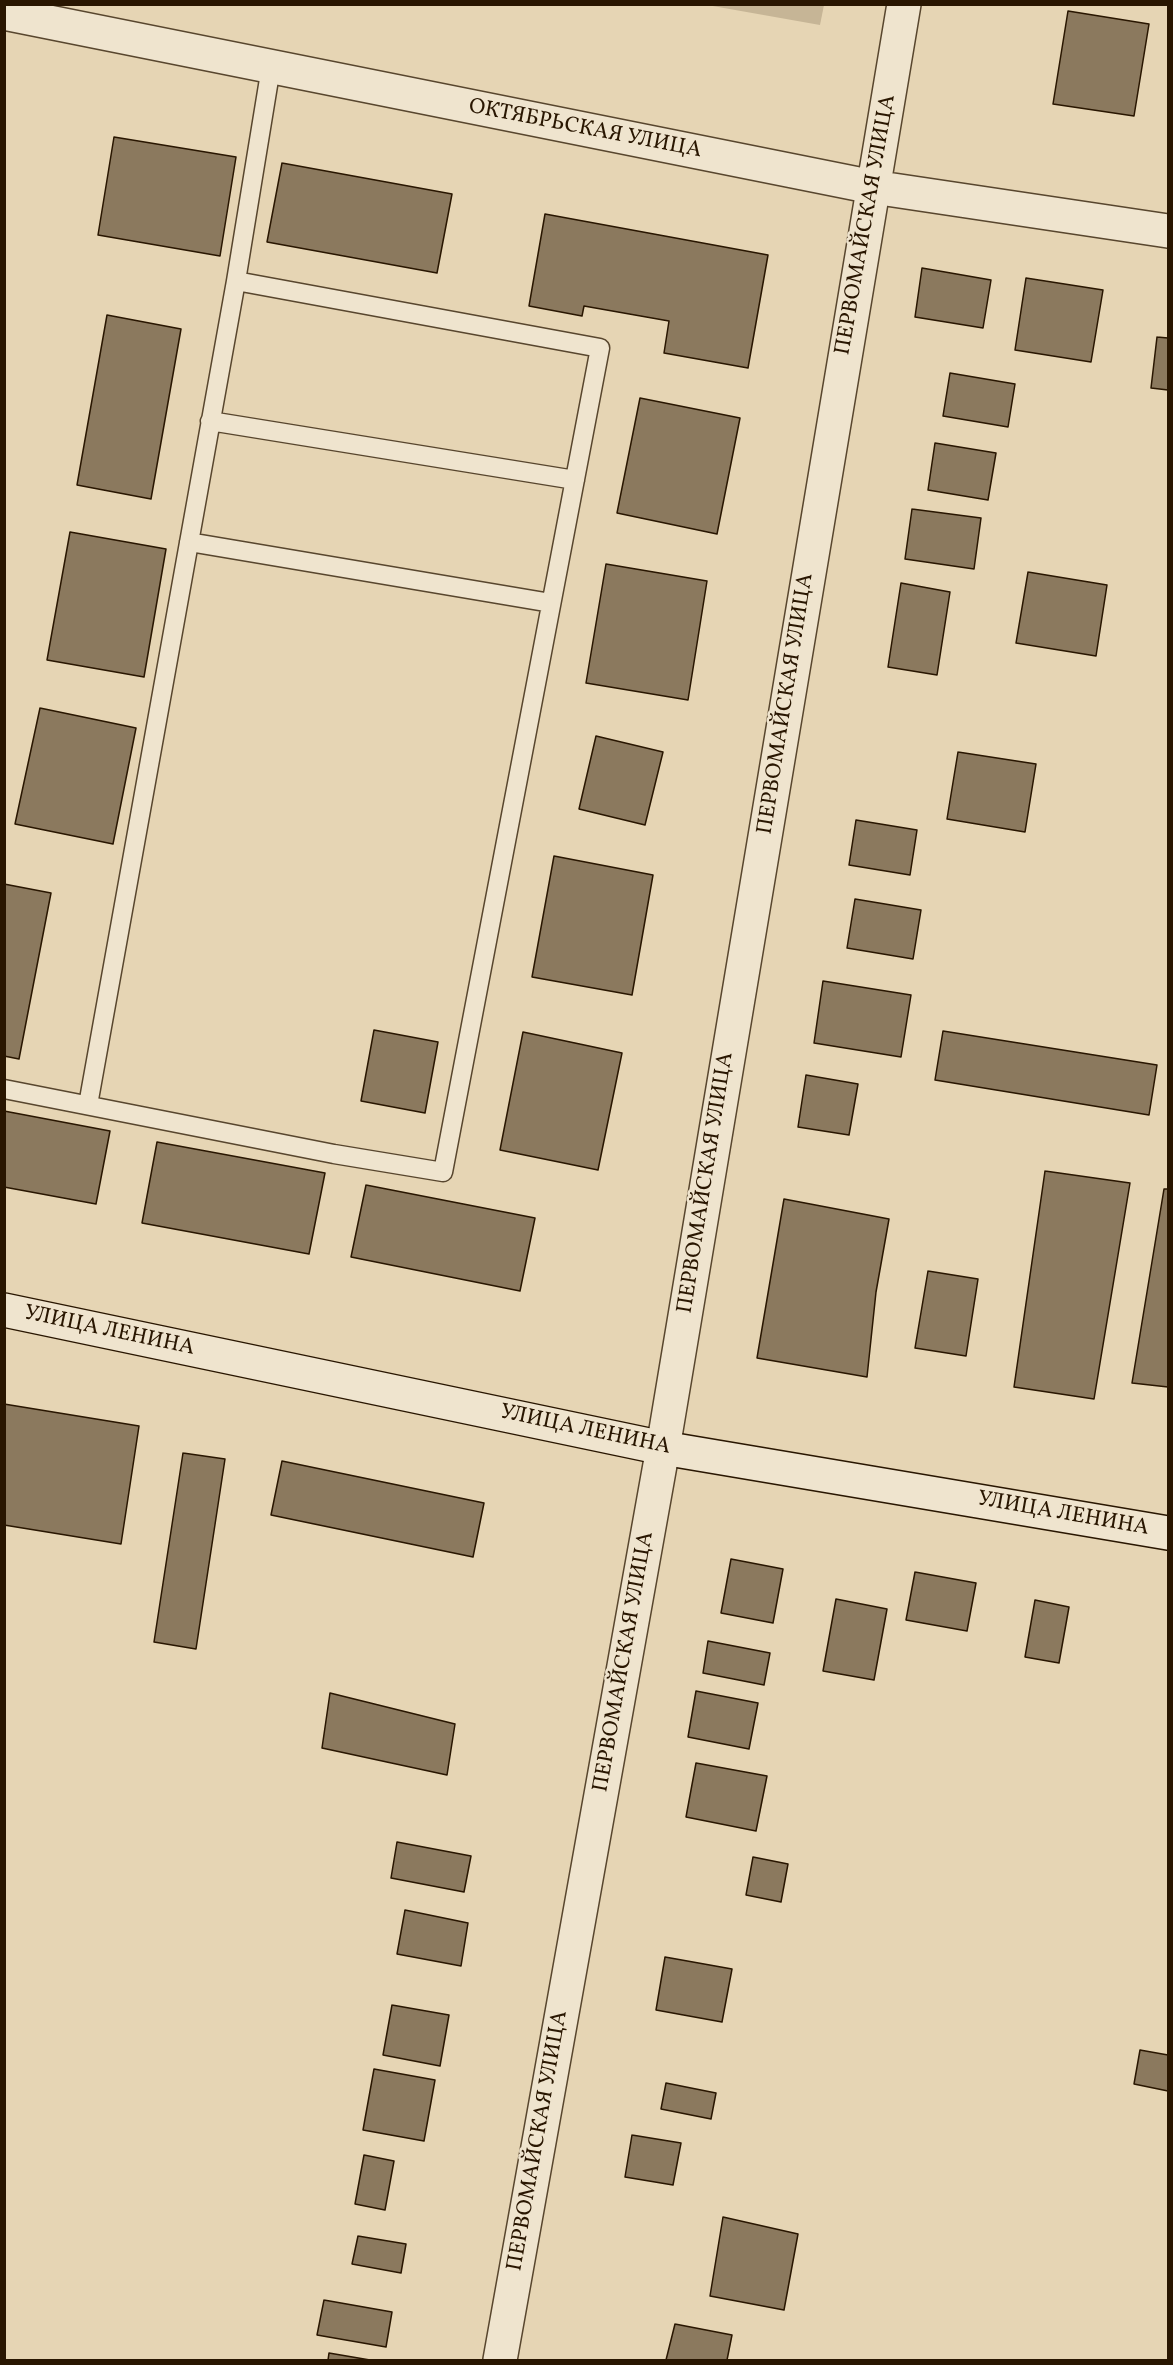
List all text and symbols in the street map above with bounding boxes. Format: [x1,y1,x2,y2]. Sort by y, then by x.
street label: ПЕРВОМАЙСКАЯ УЛИЦА [831,93,903,357]
street label: ОКТЯБРЬСКАЯ УЛИЦА [466,94,704,166]
street label: ПЕРВОМАЙСКАЯ УЛИЦА [753,572,821,836]
street label: ПЕРВОМАЙСКАЯ УЛИЦА [673,1051,741,1315]
street label: УЛИЦА ЛЕНИНА [21,1301,197,1363]
street label: УЛИЦА ЛЕНИНА [497,1400,673,1462]
street label: УЛИЦА ЛЕНИНА [975,1487,1151,1543]
street label: ПЕРВОМАЙСКАЯ УЛИЦА [589,1530,661,1794]
street label: ПЕРВОМАЙСКАЯ УЛИЦА [503,2009,575,2273]

